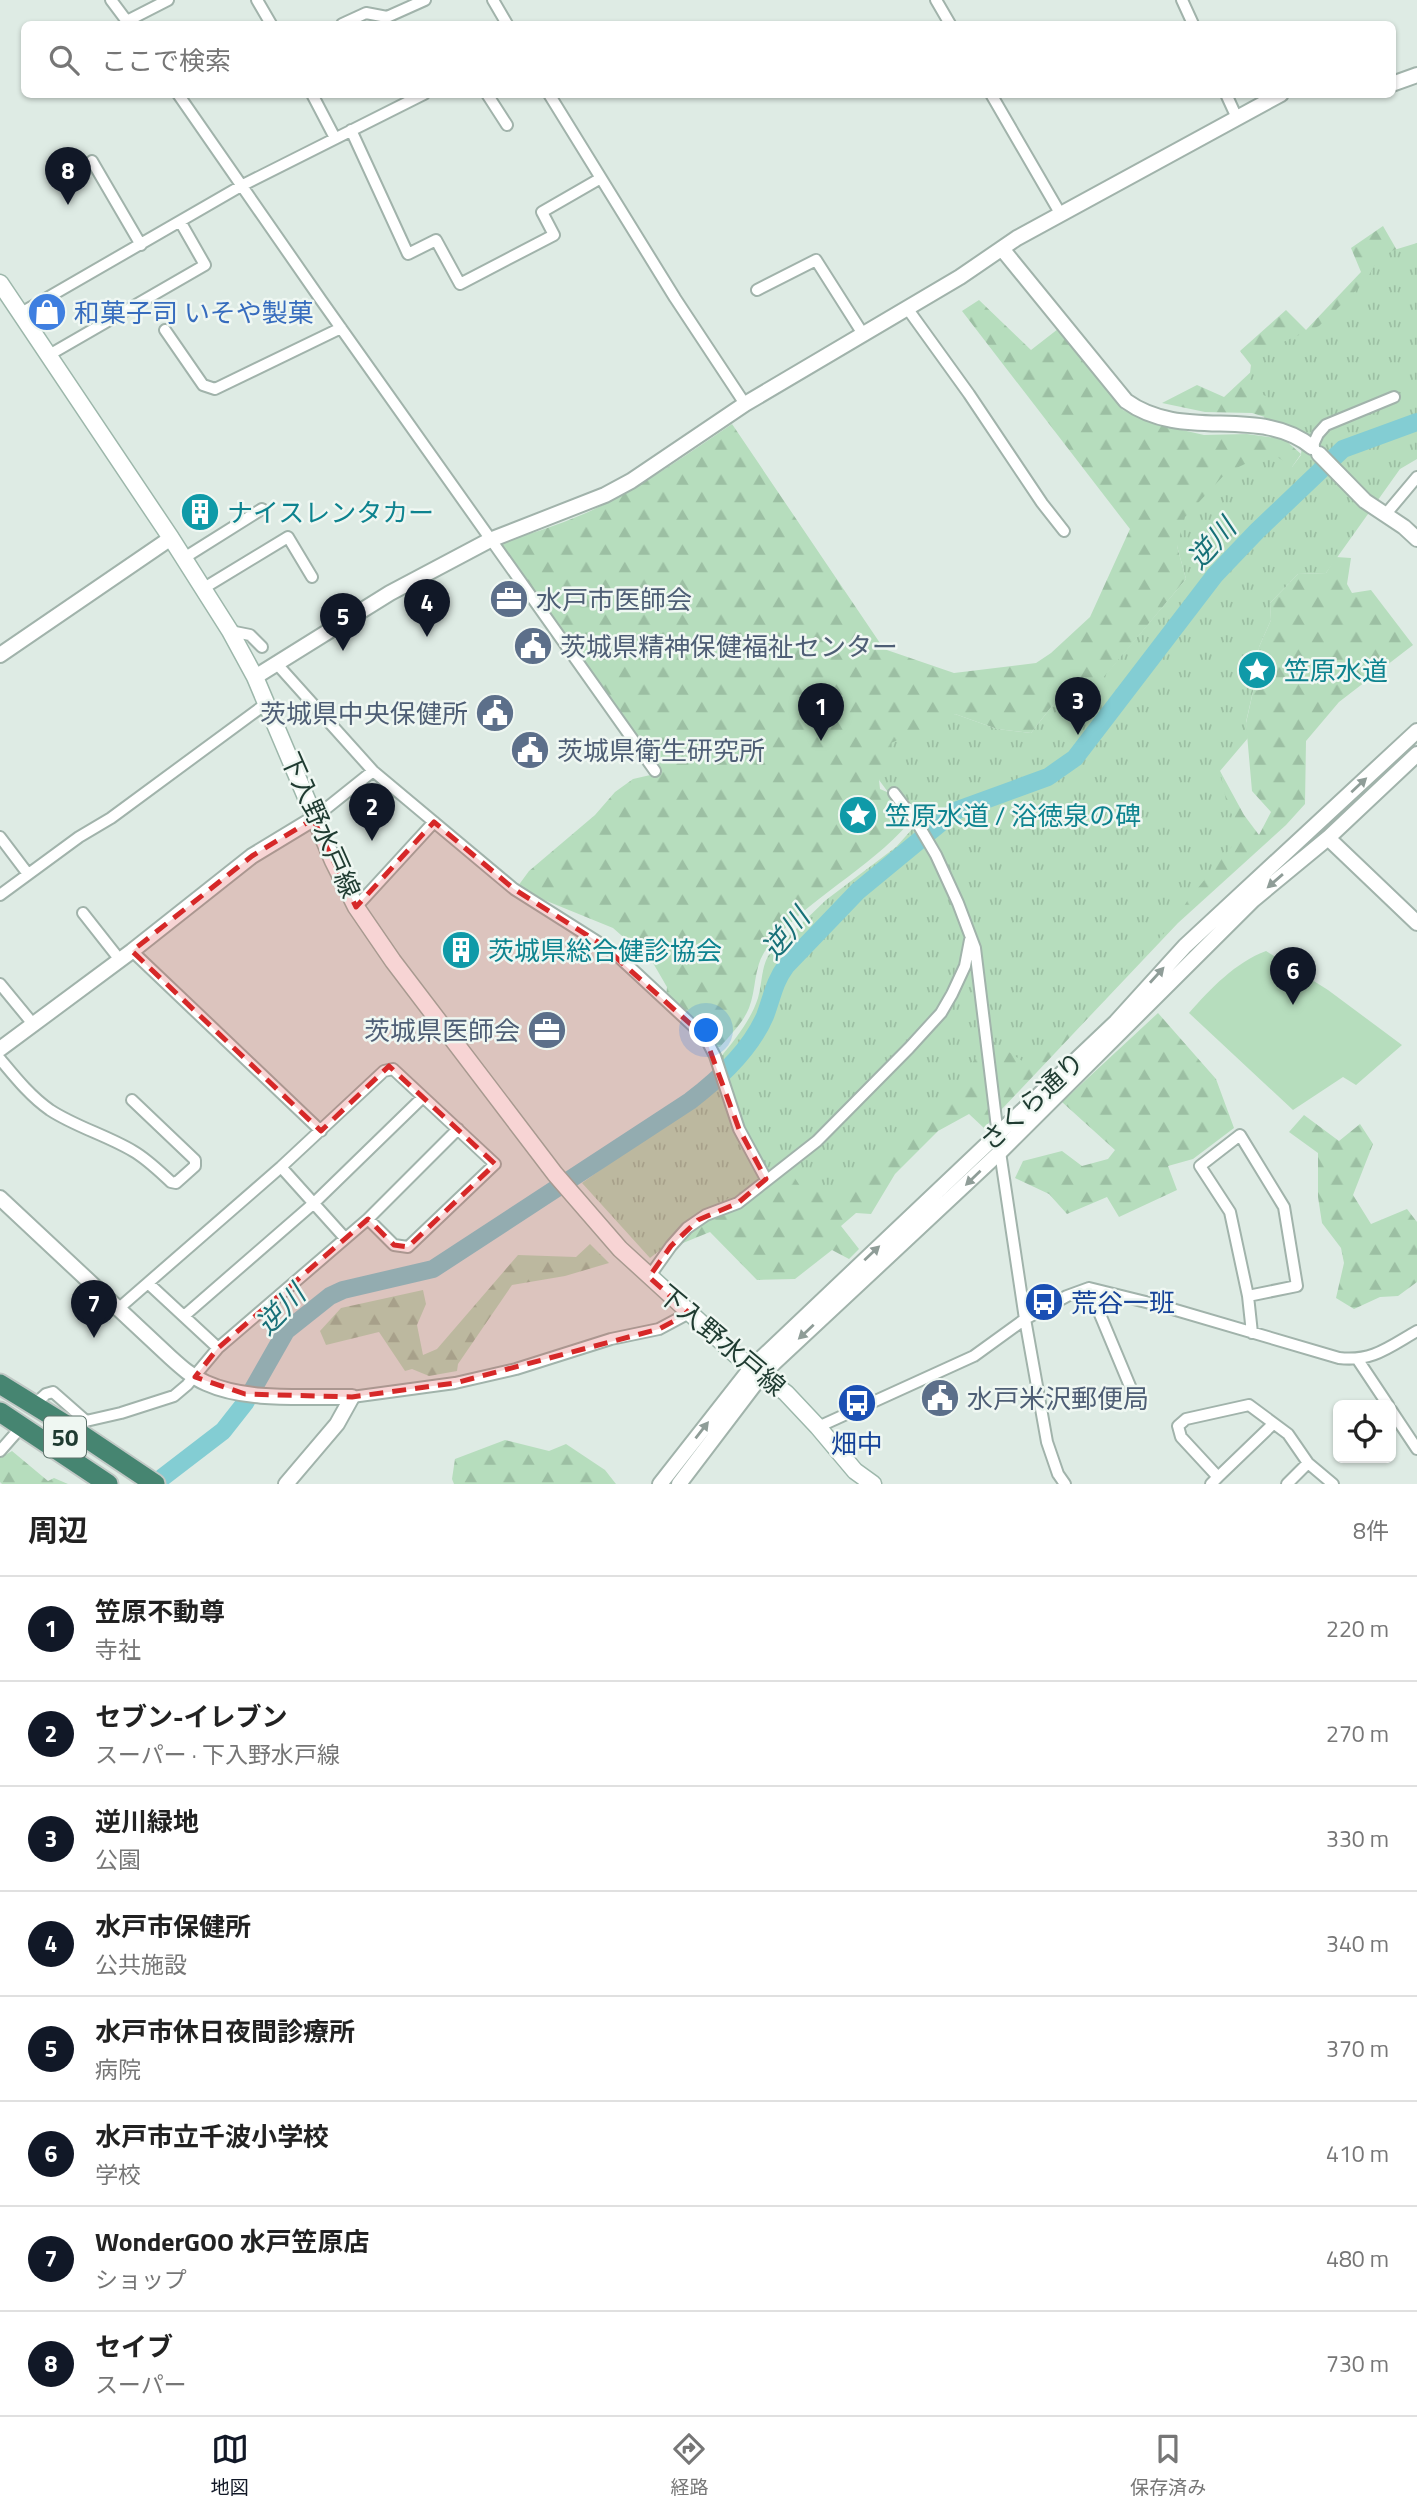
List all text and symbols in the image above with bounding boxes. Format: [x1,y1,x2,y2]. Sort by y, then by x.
search box [21,21,1396,98]
icon: search [45,41,83,79]
text: ここで検索 [101,41,231,80]
pin: 8 [45,147,91,205]
shop icon: 和菓子司 いそや製菓 [26,291,68,333]
place label: 和菓子司 いそや製菓 [74,293,314,332]
building icon: ナイスレンタカー [179,491,221,533]
place label: ナイスレンタカー [227,493,434,532]
water label: 逆川 [1176,506,1248,578]
office icon: 水戸市医師会 [488,578,530,620]
pin: 4 [404,579,450,637]
place label: 水戸市医師会 [536,580,692,619]
pin: 5 [320,593,366,651]
public building icon: 茨城県精神保健福祉センター [512,625,554,667]
place label: 茨城県精神保健福祉センター [560,627,898,666]
place icon: 笠原水道 [1236,649,1278,691]
place label: 笠原水道 [1284,651,1388,690]
pin: 3 [1055,677,1101,735]
pin: 1 [798,683,844,741]
public building icon: 茨城県中央保健所 [474,692,516,734]
place label: 茨城県中央保健所 [260,694,468,733]
public building icon: 茨城県衛生研究所 [509,729,551,771]
place label: 茨城県衛生研究所 [557,731,765,770]
street label: 下入野水戸線 [271,746,371,904]
one-way arrow [1350,778,1367,794]
pin: 2 [349,783,395,841]
place icon: 笠原水道 / 浴徳泉の碑 [837,794,879,836]
place label: 笠原水道 / 浴徳泉の碑 [885,796,1141,835]
one-way arrow [1266,873,1284,889]
water label: 逆川 [751,895,821,968]
building icon: 茨城県総合健診協会 [440,929,482,971]
place label: 茨城県総合健診協会 [488,931,722,970]
pin: 6 [1270,947,1316,1005]
one-way arrow [1149,967,1165,984]
office icon: 茨城県医師会 [526,1009,568,1051]
place label: 茨城県医師会 [364,1011,520,1050]
your location [689,1013,723,1047]
street label: さくら通り [971,1042,1093,1160]
one-way arrow [965,1169,982,1185]
one-way arrow [863,1246,880,1262]
water label: 逆川 [245,1272,317,1344]
street label: 下入野水戸線 [650,1275,794,1405]
pin: 7 [71,1280,117,1338]
bus stop icon: 荒谷一班 [1023,1281,1065,1323]
place label: 荒谷一班 [1071,1283,1175,1322]
one-way arrow [798,1324,815,1340]
public building icon: 水戸米沢郵便局 [919,1377,961,1419]
place label: 水戸米沢郵便局 [967,1379,1149,1418]
bus stop icon: 畑中 [836,1382,878,1424]
map controls [1333,1400,1396,1463]
button: locate [1333,1400,1396,1463]
road number: 50 [44,1416,86,1457]
one-way arrow [694,1422,709,1440]
place label: 畑中 [831,1424,883,1463]
text: 周辺 [28,1507,88,1553]
text: 8件 [1353,1513,1389,1548]
text: 笠原不動尊 [95,1592,225,1631]
text: 1 [45,1611,57,1646]
text: 220 m [1326,1611,1389,1646]
text: 寺社 [95,1632,141,1667]
text: セブン-イレブン [95,1697,288,1736]
text: 2 [45,1716,57,1751]
text: 270 m [1326,1716,1389,1751]
text: スーパー · 下入野水戸線 [95,1737,340,1772]
text: 逆川緑地 [95,1802,199,1841]
text: 3 [45,1821,57,1856]
text: 330 m [1326,1821,1389,1856]
text: 公園 [95,1842,141,1877]
text: 水戸市保健所 [95,1907,251,1946]
text: 4 [45,1926,57,1961]
text: 340 m [1326,1926,1389,1961]
text: 公共施設 [95,1947,187,1982]
text: 水戸市休日夜間診療所 [95,2012,355,2051]
text: 5 [45,2031,57,2066]
text: 370 m [1326,2031,1389,2066]
text: 病院 [95,2052,141,2087]
text: 水戸市立千波小学校 [95,2117,329,2156]
text: 6 [45,2136,57,2171]
text: 410 m [1326,2136,1389,2171]
text: 学校 [95,2157,141,2192]
text: WonderGOO 水戸笠原店 [95,2222,370,2261]
text: 7 [45,2241,57,2276]
text: 480 m [1326,2241,1389,2276]
text: ショップ [95,2262,187,2297]
text: セイブ [95,2327,173,2366]
text: 8 [45,2346,57,2381]
text: 730 m [1326,2346,1389,2381]
text: スーパー [95,2367,187,2402]
tab: 地図 [211,2430,249,2501]
tab: 経路 [670,2430,708,2501]
tab: 保存済み [1130,2430,1206,2501]

